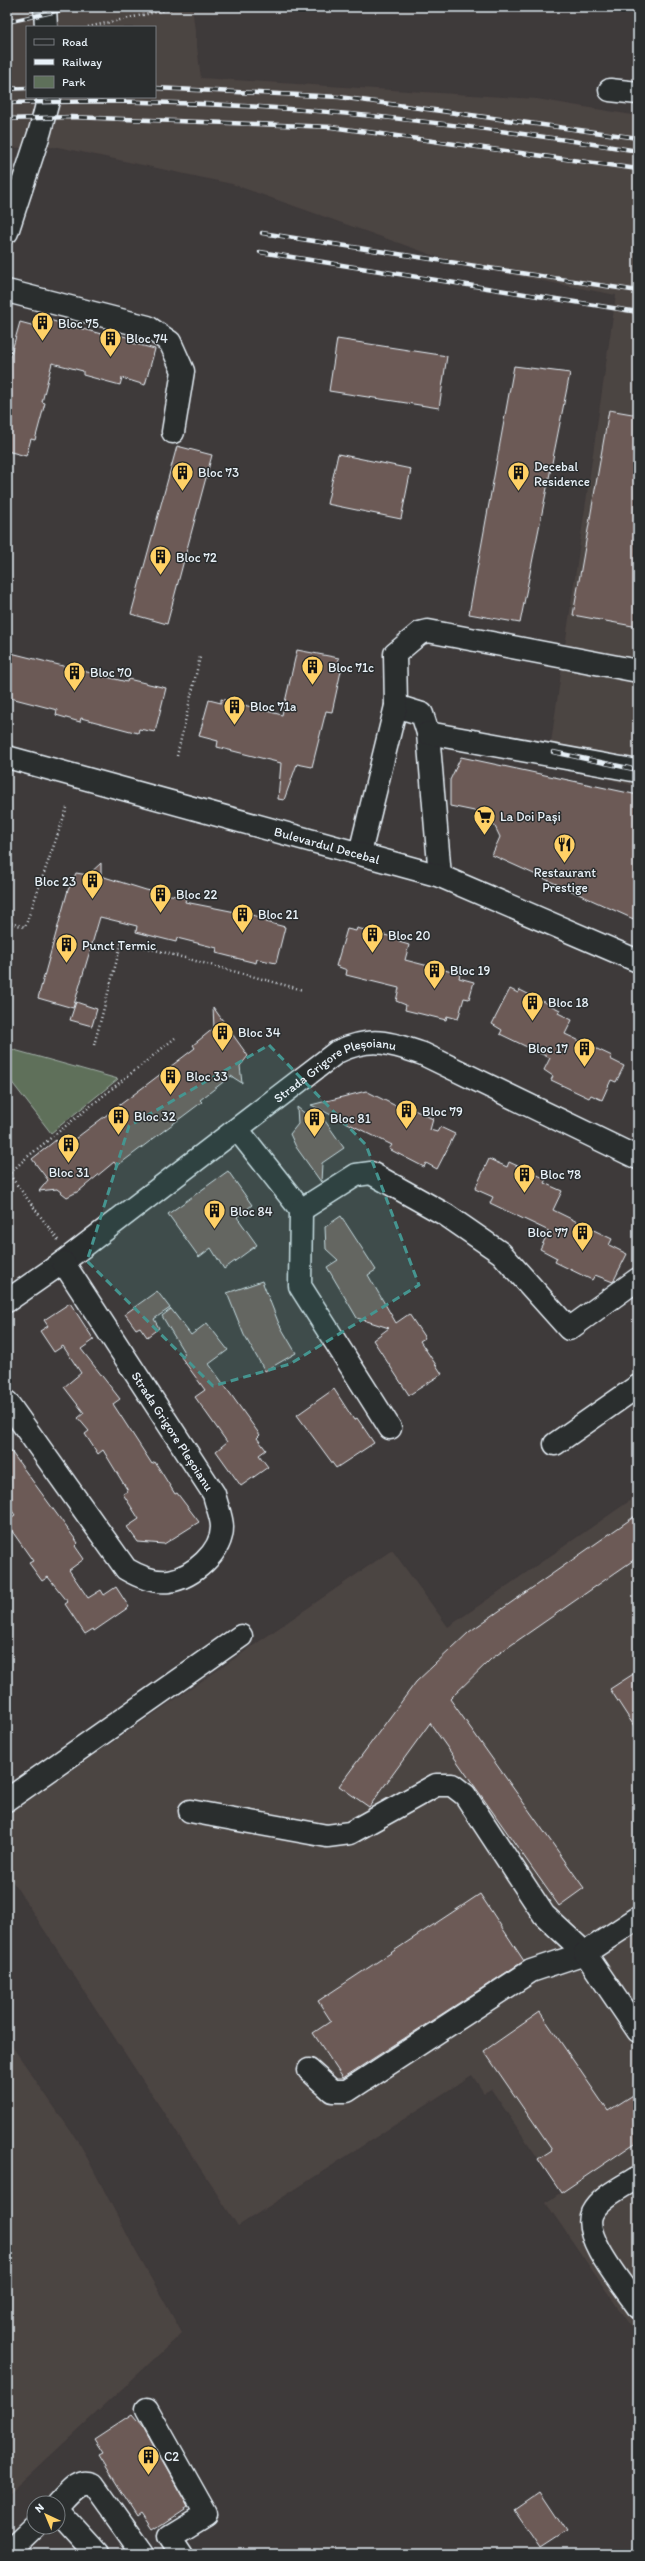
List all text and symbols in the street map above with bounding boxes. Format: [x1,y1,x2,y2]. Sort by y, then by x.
legend [26,26,156,98]
text: Road [62,35,88,49]
text: Railway [62,55,102,69]
text: Park [62,75,86,89]
building icon: Bloc 75 [29,310,55,343]
place label: Bloc 75 [58,316,99,331]
building icon: Bloc 74 [97,325,123,358]
place label: Bloc 74 [126,331,168,346]
building icon: Bloc 73 [170,459,196,492]
place label: Decebal Residence [534,459,590,489]
building icon: Decebal Residence [506,460,532,493]
place label: Bloc 73 [198,465,239,480]
building icon: Bloc 72 [147,544,173,577]
place label: Bloc 72 [176,550,217,565]
building icon: Bloc 71c [300,654,326,687]
building icon: Bloc 70 [61,659,87,692]
place label: Bloc 71c [328,660,374,675]
place label: Bloc 70 [90,665,132,680]
building icon: Bloc 71a [221,693,247,726]
place label: Bloc 71a [250,699,297,714]
supermarket icon: La Doi Pași [471,803,497,836]
place label: La Doi Pași [500,809,561,824]
street label: Bulevardul Decebal [273,824,382,867]
restaurant icon: Restaurant Prestige [552,831,578,864]
place label: Restaurant Prestige [534,865,596,895]
building icon: Bloc 23 [79,868,105,901]
place label: Bloc 23 [35,874,76,889]
building icon: Bloc 22 [148,881,174,914]
place label: Bloc 22 [176,887,217,902]
building icon: Bloc 21 [229,901,255,934]
place label: Bloc 21 [258,907,298,922]
building icon: Bloc 20 [360,922,386,955]
place label: Bloc 20 [388,928,430,943]
building icon: Punct Termic [54,932,80,965]
place label: Punct Termic [82,938,156,953]
building icon: Bloc 19 [422,957,448,990]
place label: Bloc 19 [450,963,491,978]
building icon: Bloc 18 [519,989,545,1022]
place label: Bloc 18 [548,995,589,1010]
building icon: Bloc 34 [209,1019,235,1052]
place label: Bloc 34 [238,1025,281,1040]
street label: Strada Grigore Pleșoianu [271,1035,398,1106]
building icon: Bloc 17 [571,1035,597,1068]
place label: Bloc 17 [528,1041,569,1056]
building icon: Bloc 33 [157,1063,183,1096]
place label: Bloc 33 [186,1069,228,1084]
building icon: Bloc 79 [394,1098,420,1131]
building icon: Bloc 32 [105,1103,131,1136]
place label: Bloc 79 [422,1104,463,1119]
building icon: Bloc 81 [302,1105,328,1138]
place label: Bloc 32 [134,1109,176,1124]
place label: Bloc 81 [330,1111,371,1126]
building icon: Bloc 31 [56,1131,82,1164]
building icon: Bloc 78 [511,1161,537,1194]
place label: Bloc 31 [49,1165,89,1180]
place label: Bloc 78 [540,1167,581,1182]
building icon: Bloc 84 [201,1198,227,1231]
place label: Bloc 84 [230,1204,273,1219]
building icon: Bloc 77 [570,1219,596,1252]
place label: Bloc 77 [528,1225,569,1240]
street label: Strada Grigore Pleșoianu [128,1369,217,1494]
building icon: C2 [136,2443,162,2476]
place label: C2 [164,2449,179,2464]
north arrow [26,2495,66,2535]
text: N [32,2501,47,2515]

